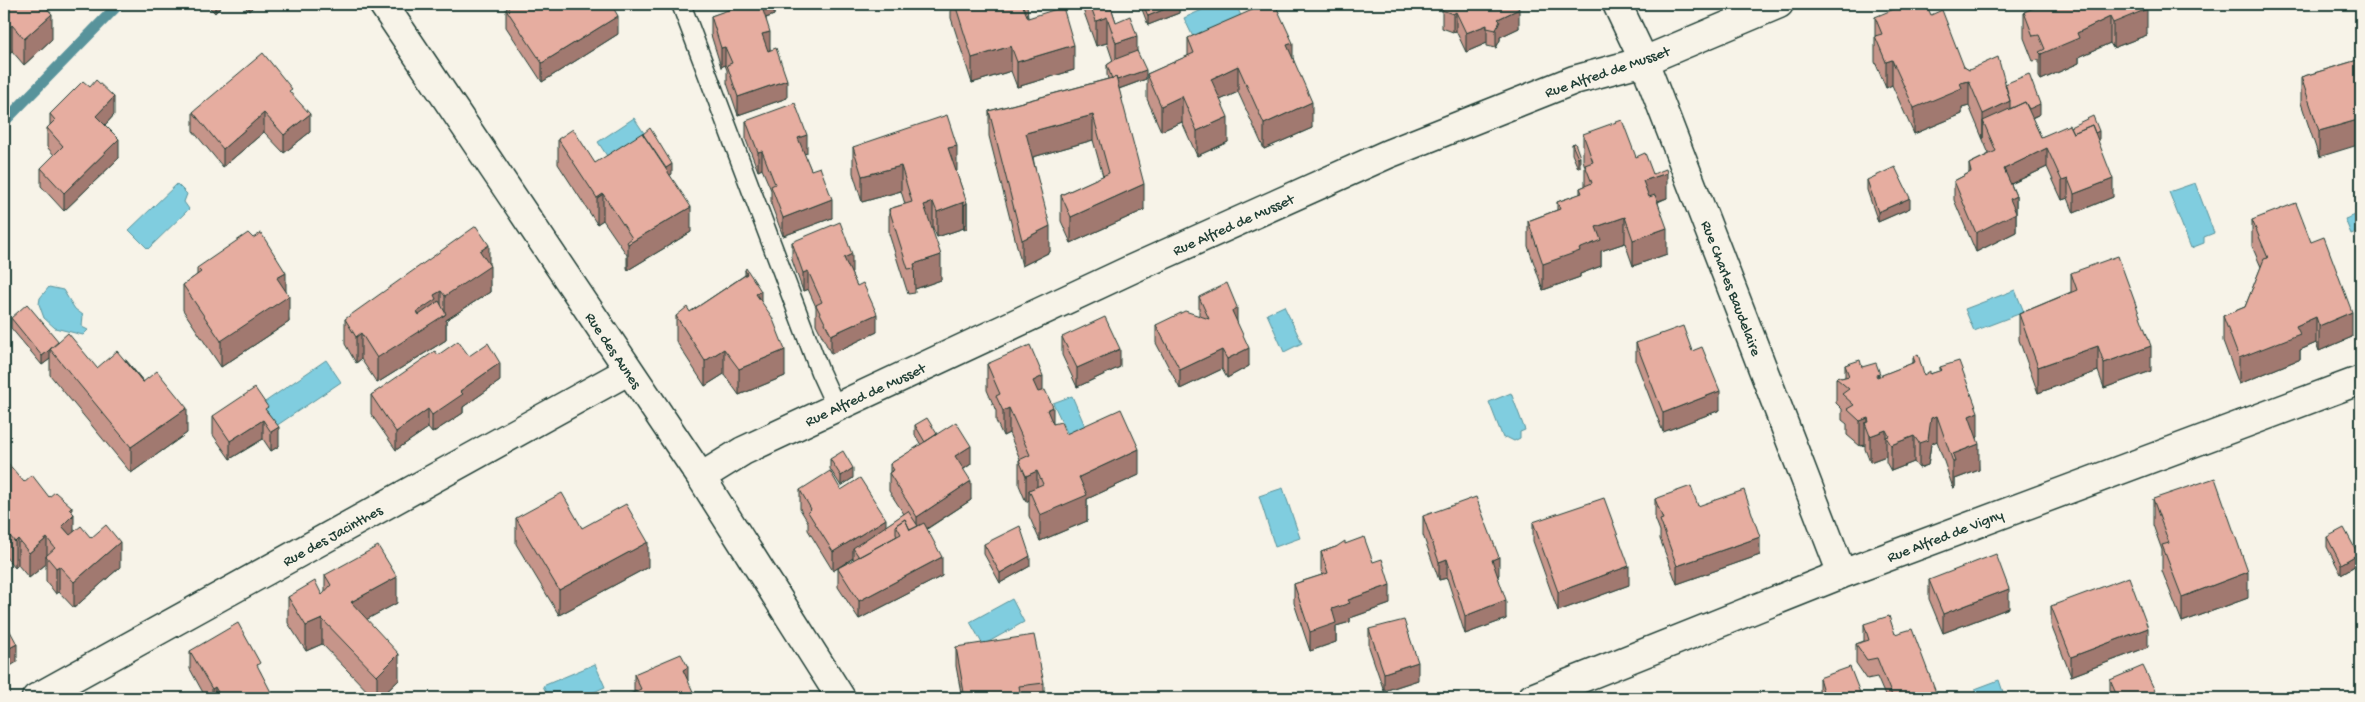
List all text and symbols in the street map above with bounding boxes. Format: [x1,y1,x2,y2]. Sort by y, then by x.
street label: Rue Alfred de Musset [1543,42,1674,103]
street label: Rue Alfred de Musset [1170,190,1299,261]
street label: Rue Charles Baudelaire [1696,218,1764,359]
street label: Rue des Aunes [580,310,645,393]
street label: Rue Alfred de Musset [803,359,931,432]
street label: Rue des Jacinthes [280,502,386,572]
street label: Rue Alfred de Vigny [1885,506,2007,567]

